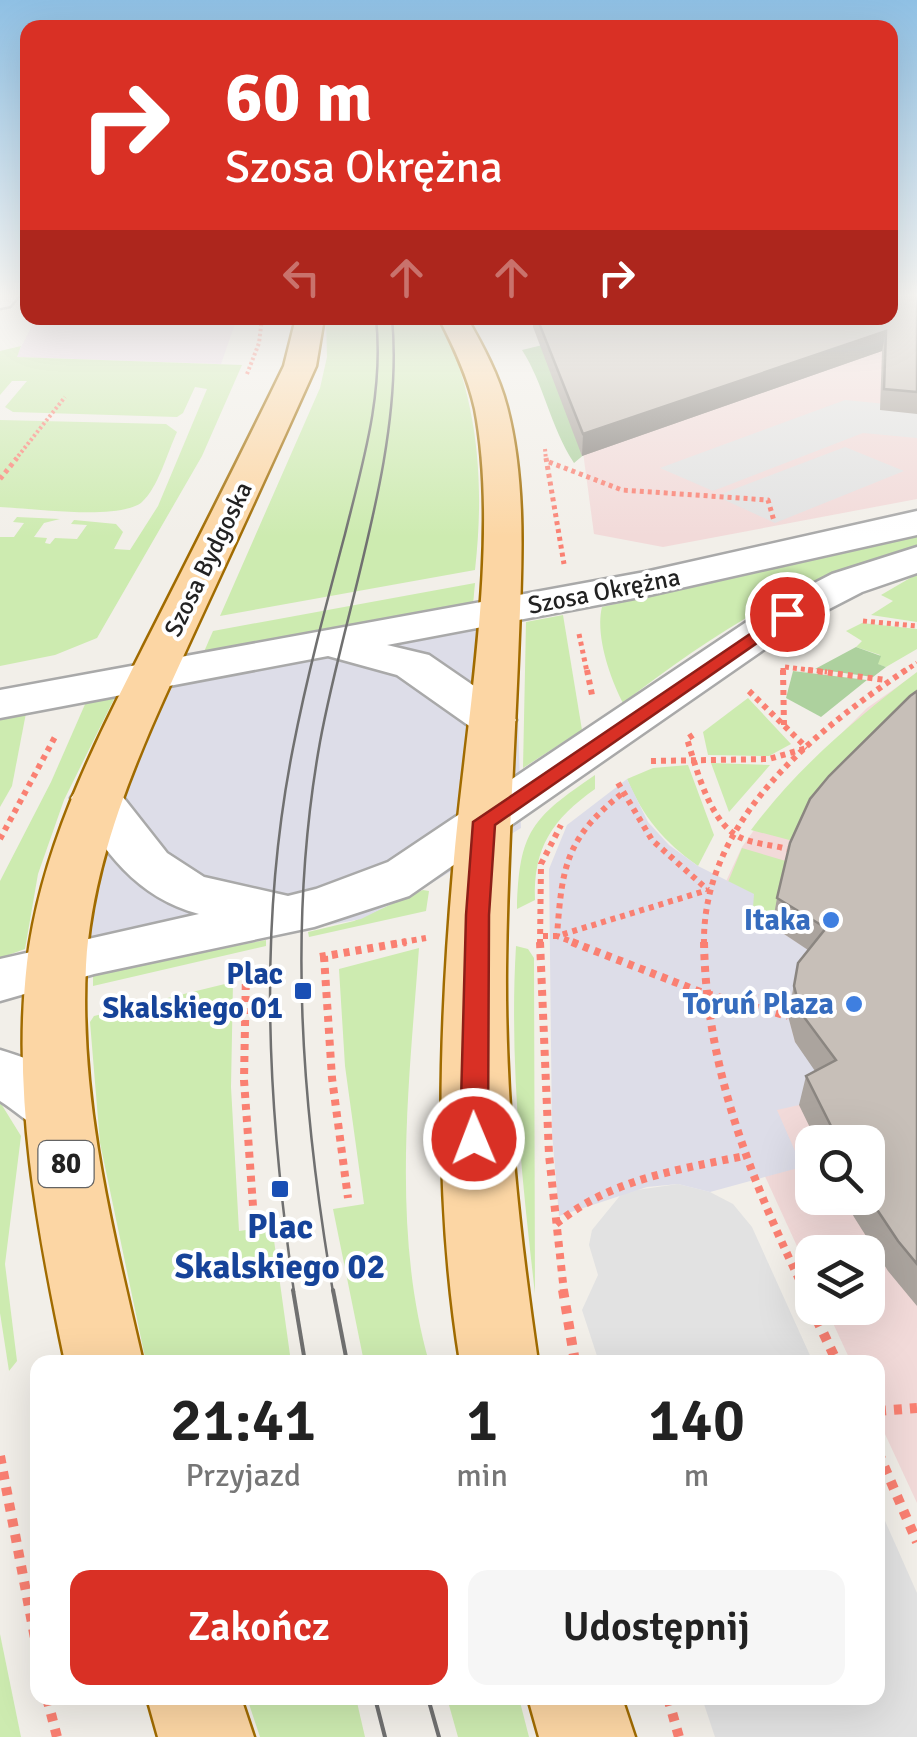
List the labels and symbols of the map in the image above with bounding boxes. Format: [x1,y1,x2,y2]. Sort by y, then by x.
street label: Szosa Bydgoska [157,476,259,642]
street label: Szosa Okrężna [525,561,683,621]
pin [745,572,830,657]
place label: Itaka [744,902,811,939]
marker: Itaka [820,909,842,931]
place label: Plac Skalskiego 01 [102,956,283,1027]
marker: Plac Skalskiego 01 [292,980,314,1002]
place label: Toruń Plaza [683,986,834,1023]
marker: Toruń Plaza [843,993,865,1015]
position arrow [422,1087,526,1191]
road number: 80 [38,1141,94,1187]
marker: Plac Skalskiego 02 [269,1178,291,1200]
place label: Plac Skalskiego 02 [175,1205,385,1288]

